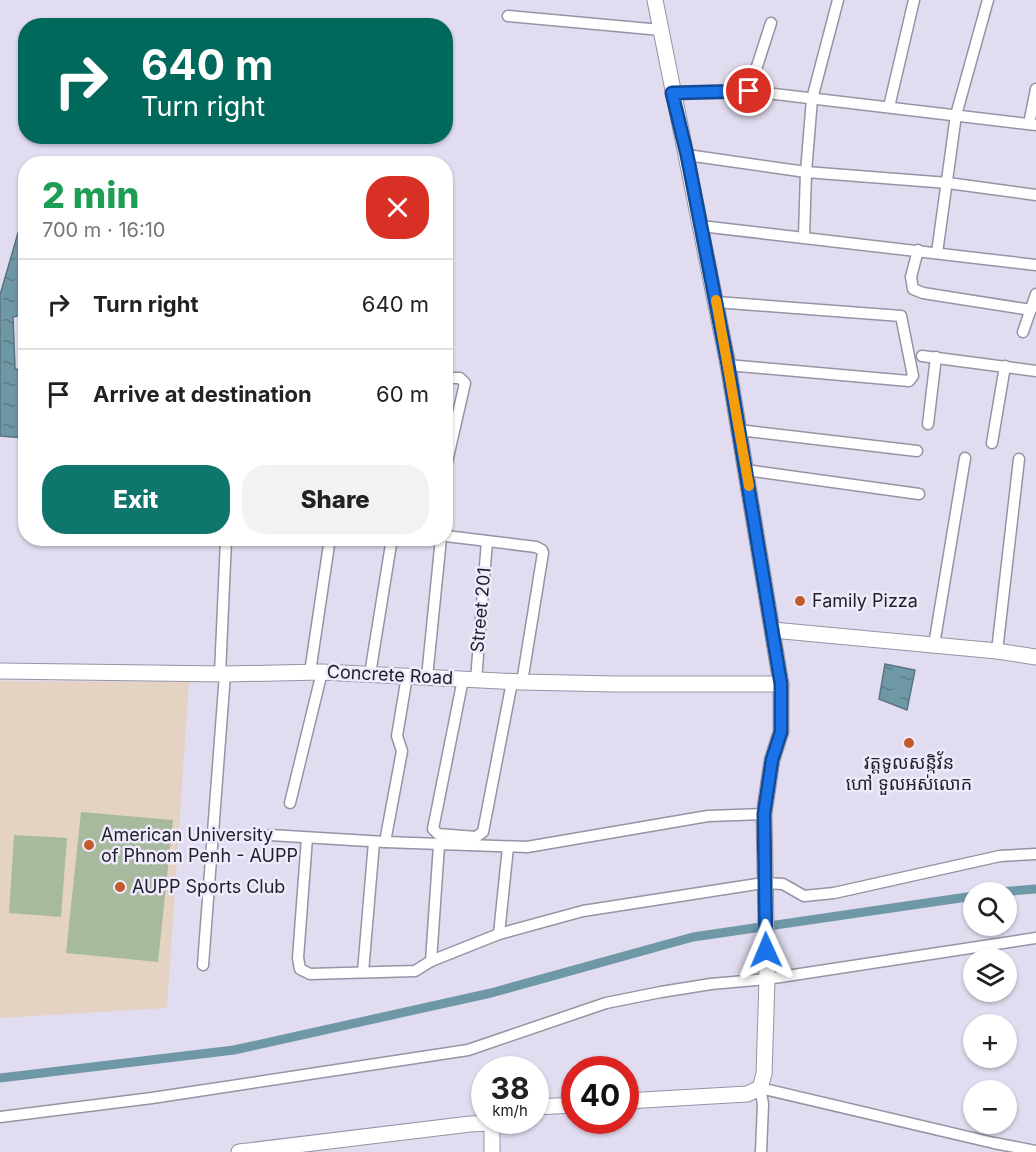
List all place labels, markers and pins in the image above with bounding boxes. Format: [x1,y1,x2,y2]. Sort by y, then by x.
pin [723,65,774,116]
place label: Family Pizza [812,590,918,611]
marker: Family Pizza [793,594,807,608]
marker: វត្តទូលសន្តិវ័ន ហៅ ទួលអស់លោក [902,736,916,750]
place label: វត្តទូលសន្តិវ័ន ហៅ ទួលអស់លោក [846,751,972,795]
place label: American University of Phnom Penh - AUPP [101,824,298,866]
marker: American University of Phnom Penh - AUPP [82,838,96,852]
place label: AUPP Sports Club [132,876,285,897]
marker: AUPP Sports Club [113,880,127,894]

